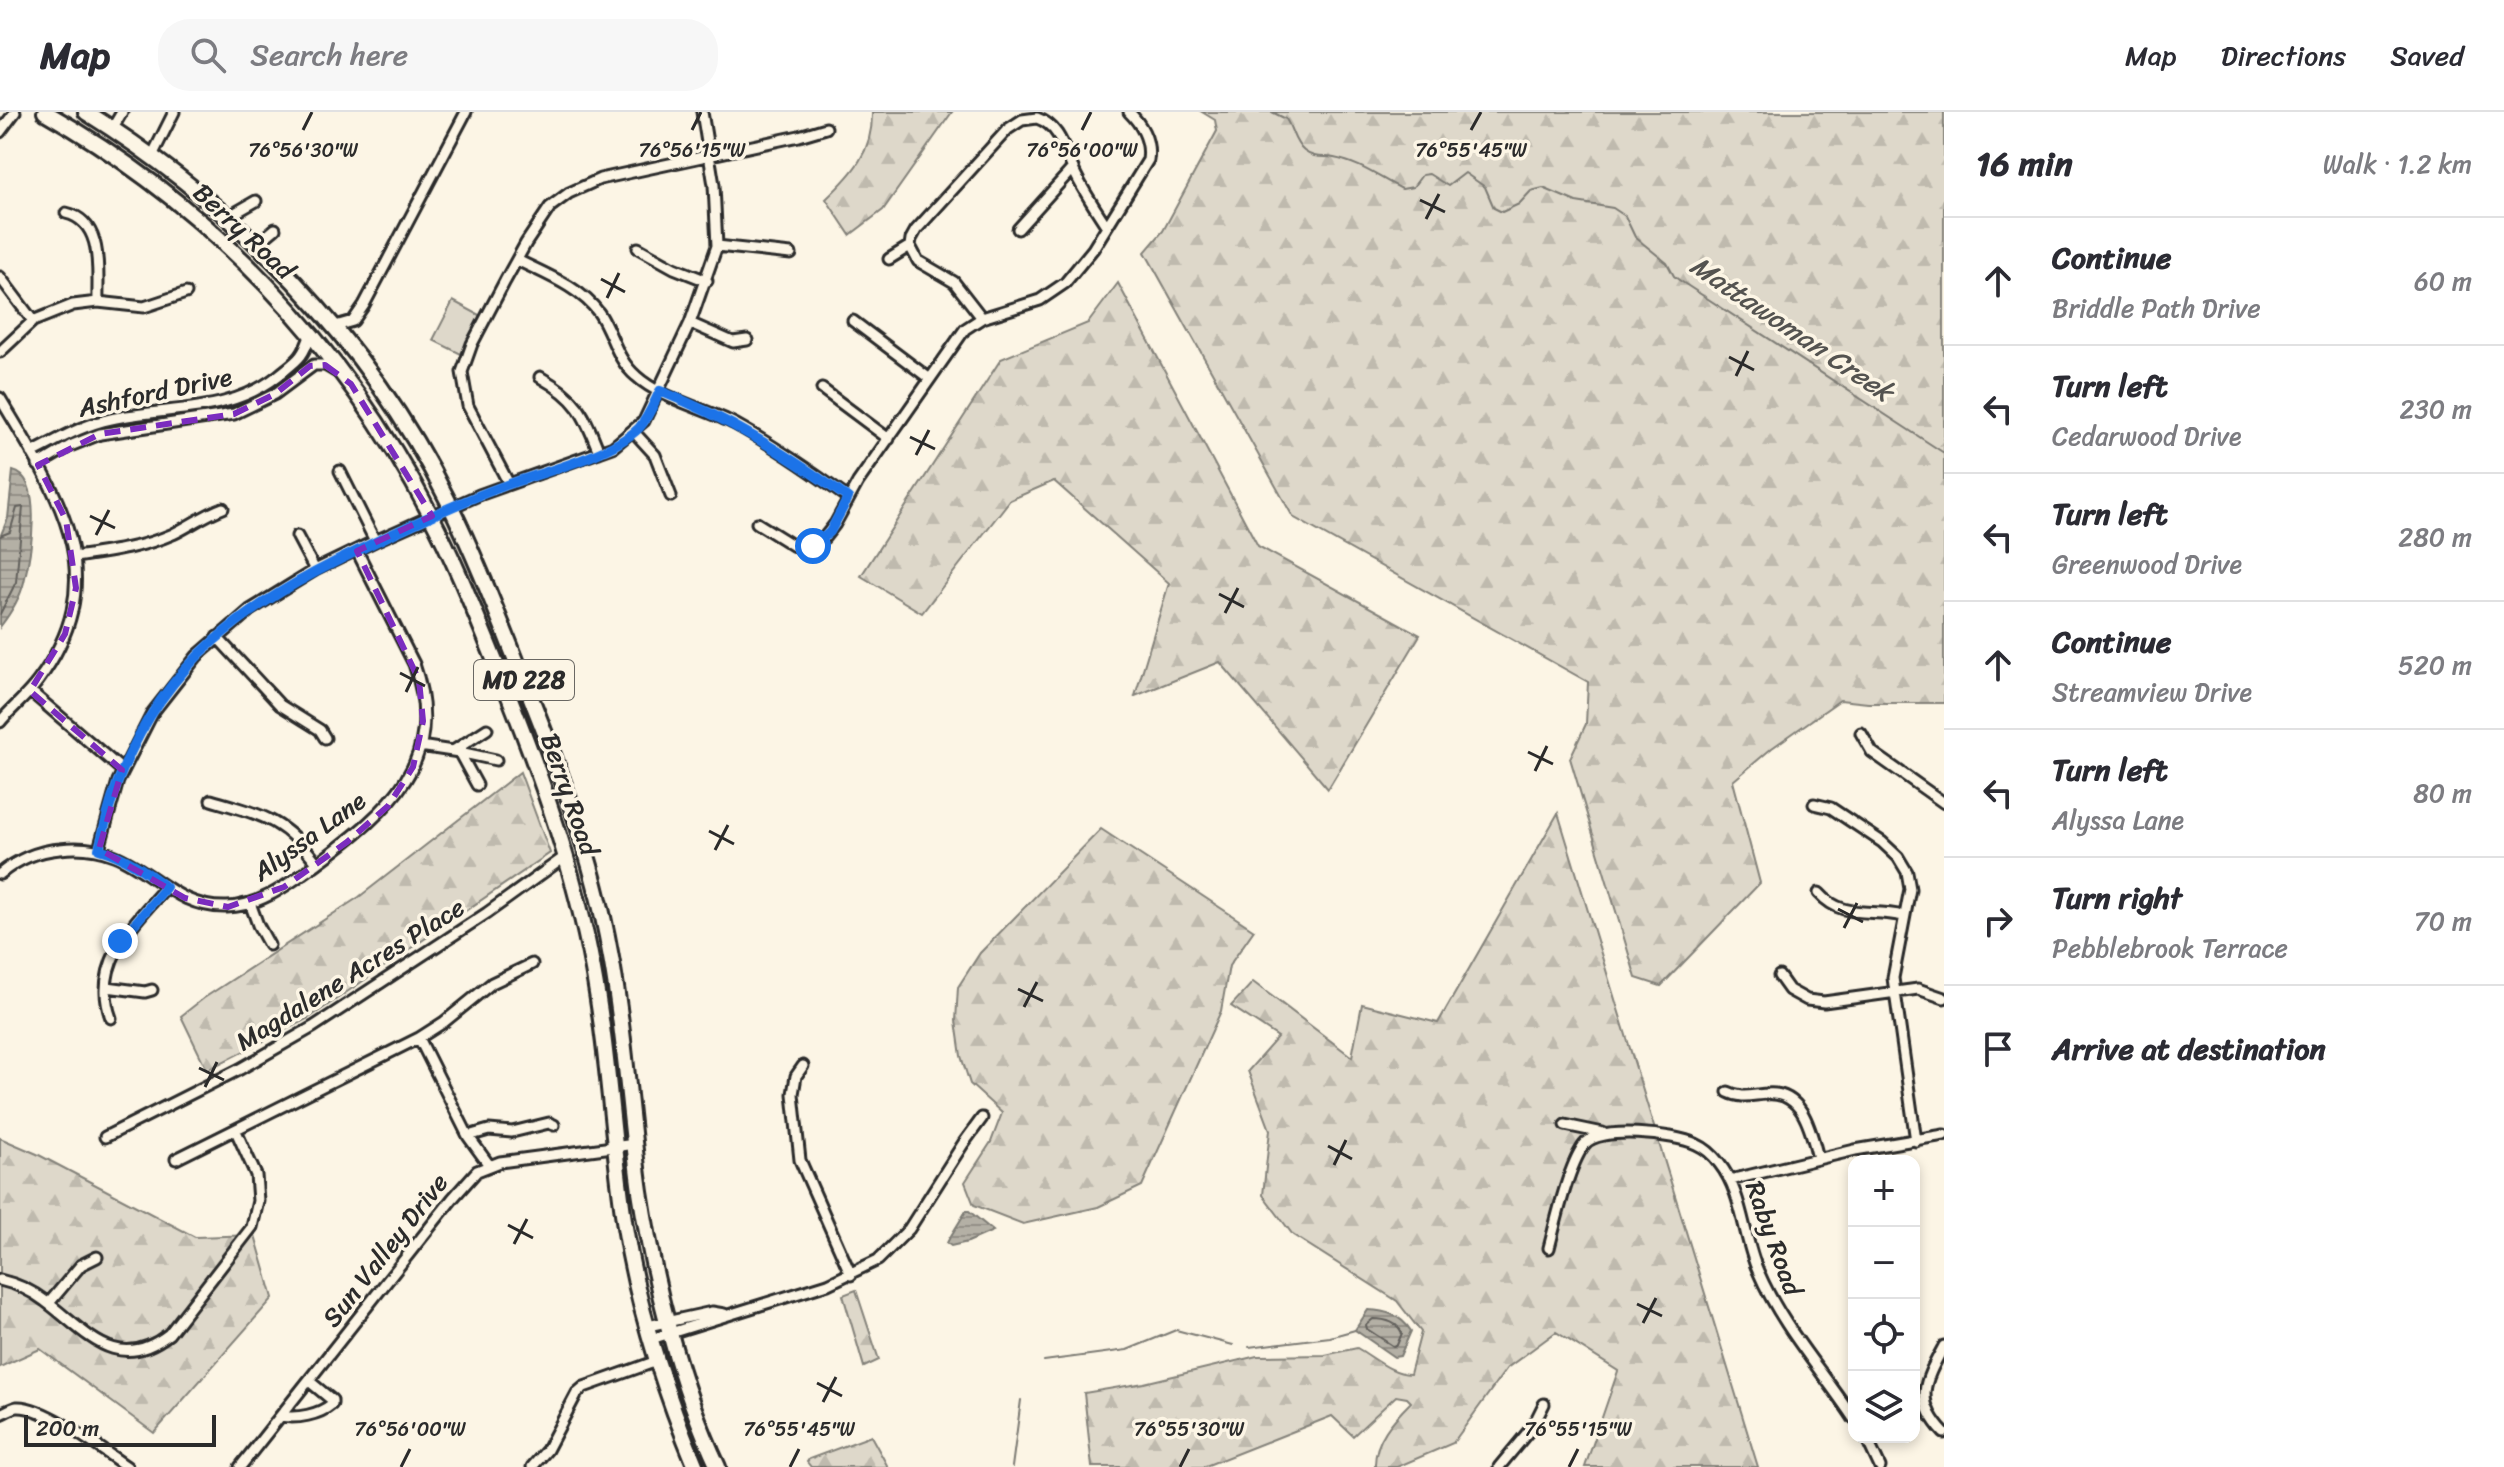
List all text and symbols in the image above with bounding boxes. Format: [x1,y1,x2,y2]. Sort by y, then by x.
search box [158,19,718,91]
text: Map [40,22,110,89]
text: Search here [250,28,408,82]
text: Map [2125,31,2177,80]
text: Directions [2221,31,2346,80]
text: Saved [2390,31,2464,80]
icon: search [186,33,230,77]
text: 76°56'30"W [248,133,358,168]
text: 76°56'15"W [639,133,746,168]
text: 76°56'00"W [1026,133,1138,168]
text: 76°55'45"W [1415,133,1527,168]
text: 16 min [1976,134,2073,194]
text: Walk · 1.2 km [2323,141,2472,187]
street label: Berry Road [182,171,308,293]
text: Continue [2052,231,2171,285]
water label: Mattawoman Creek [1680,242,1906,417]
text: 60 m [2414,258,2472,304]
icon: ahead [1976,259,2020,303]
text: Briddle Path Drive [2052,285,2261,331]
street label: Ashford Drive [73,353,237,431]
text: Turn left [2052,359,2168,413]
text: 230 m [2400,386,2472,432]
icon: left [1976,387,2020,431]
text: Cedarwood Drive [2052,413,2242,459]
text: Turn left [2052,487,2168,541]
text: 280 m [2398,514,2472,560]
icon: left [1976,515,2020,559]
route start [795,528,831,564]
text: Greenwood Drive [2052,541,2242,587]
text: Continue [2052,615,2171,669]
text: 520 m [2398,642,2472,688]
icon: ahead [1976,643,2020,687]
road number: MD 228 [474,660,574,700]
text: Streamview Drive [2052,669,2252,715]
street label: Berry Road [528,727,613,864]
text: Turn left [2052,743,2168,797]
text: 80 m [2413,770,2472,816]
icon: left [1976,771,2020,815]
street label: Alyssa Lane [241,778,376,894]
text: Alyssa Lane [2052,797,2184,843]
text: Turn right [2052,871,2182,925]
street label: Magdalene Acres Place [226,885,474,1063]
text: 70 m [2414,898,2472,944]
icon: right [1976,899,2020,943]
route end [102,923,138,959]
text: Pebblebrook Terrace [2052,925,2288,971]
text: Arrive at destination [2052,1022,2326,1076]
icon: arrive [1976,1027,2020,1071]
map controls [1848,1155,1920,1443]
button: + [1848,1155,1920,1227]
street label: Sun Valley Drive [310,1163,460,1337]
street label: Raby Road [1732,1174,1817,1304]
button: − [1848,1227,1920,1299]
button: locate [1848,1299,1920,1371]
button: layers [1848,1371,1920,1443]
text: 200 m [36,1409,99,1448]
scale bar [24,1411,216,1447]
text: 76°56'00"W [354,1412,466,1447]
text: 76°55'45"W [743,1412,855,1447]
text: 76°55'30"W [1134,1412,1245,1447]
text: 76°55'15"W [1524,1412,1632,1447]

